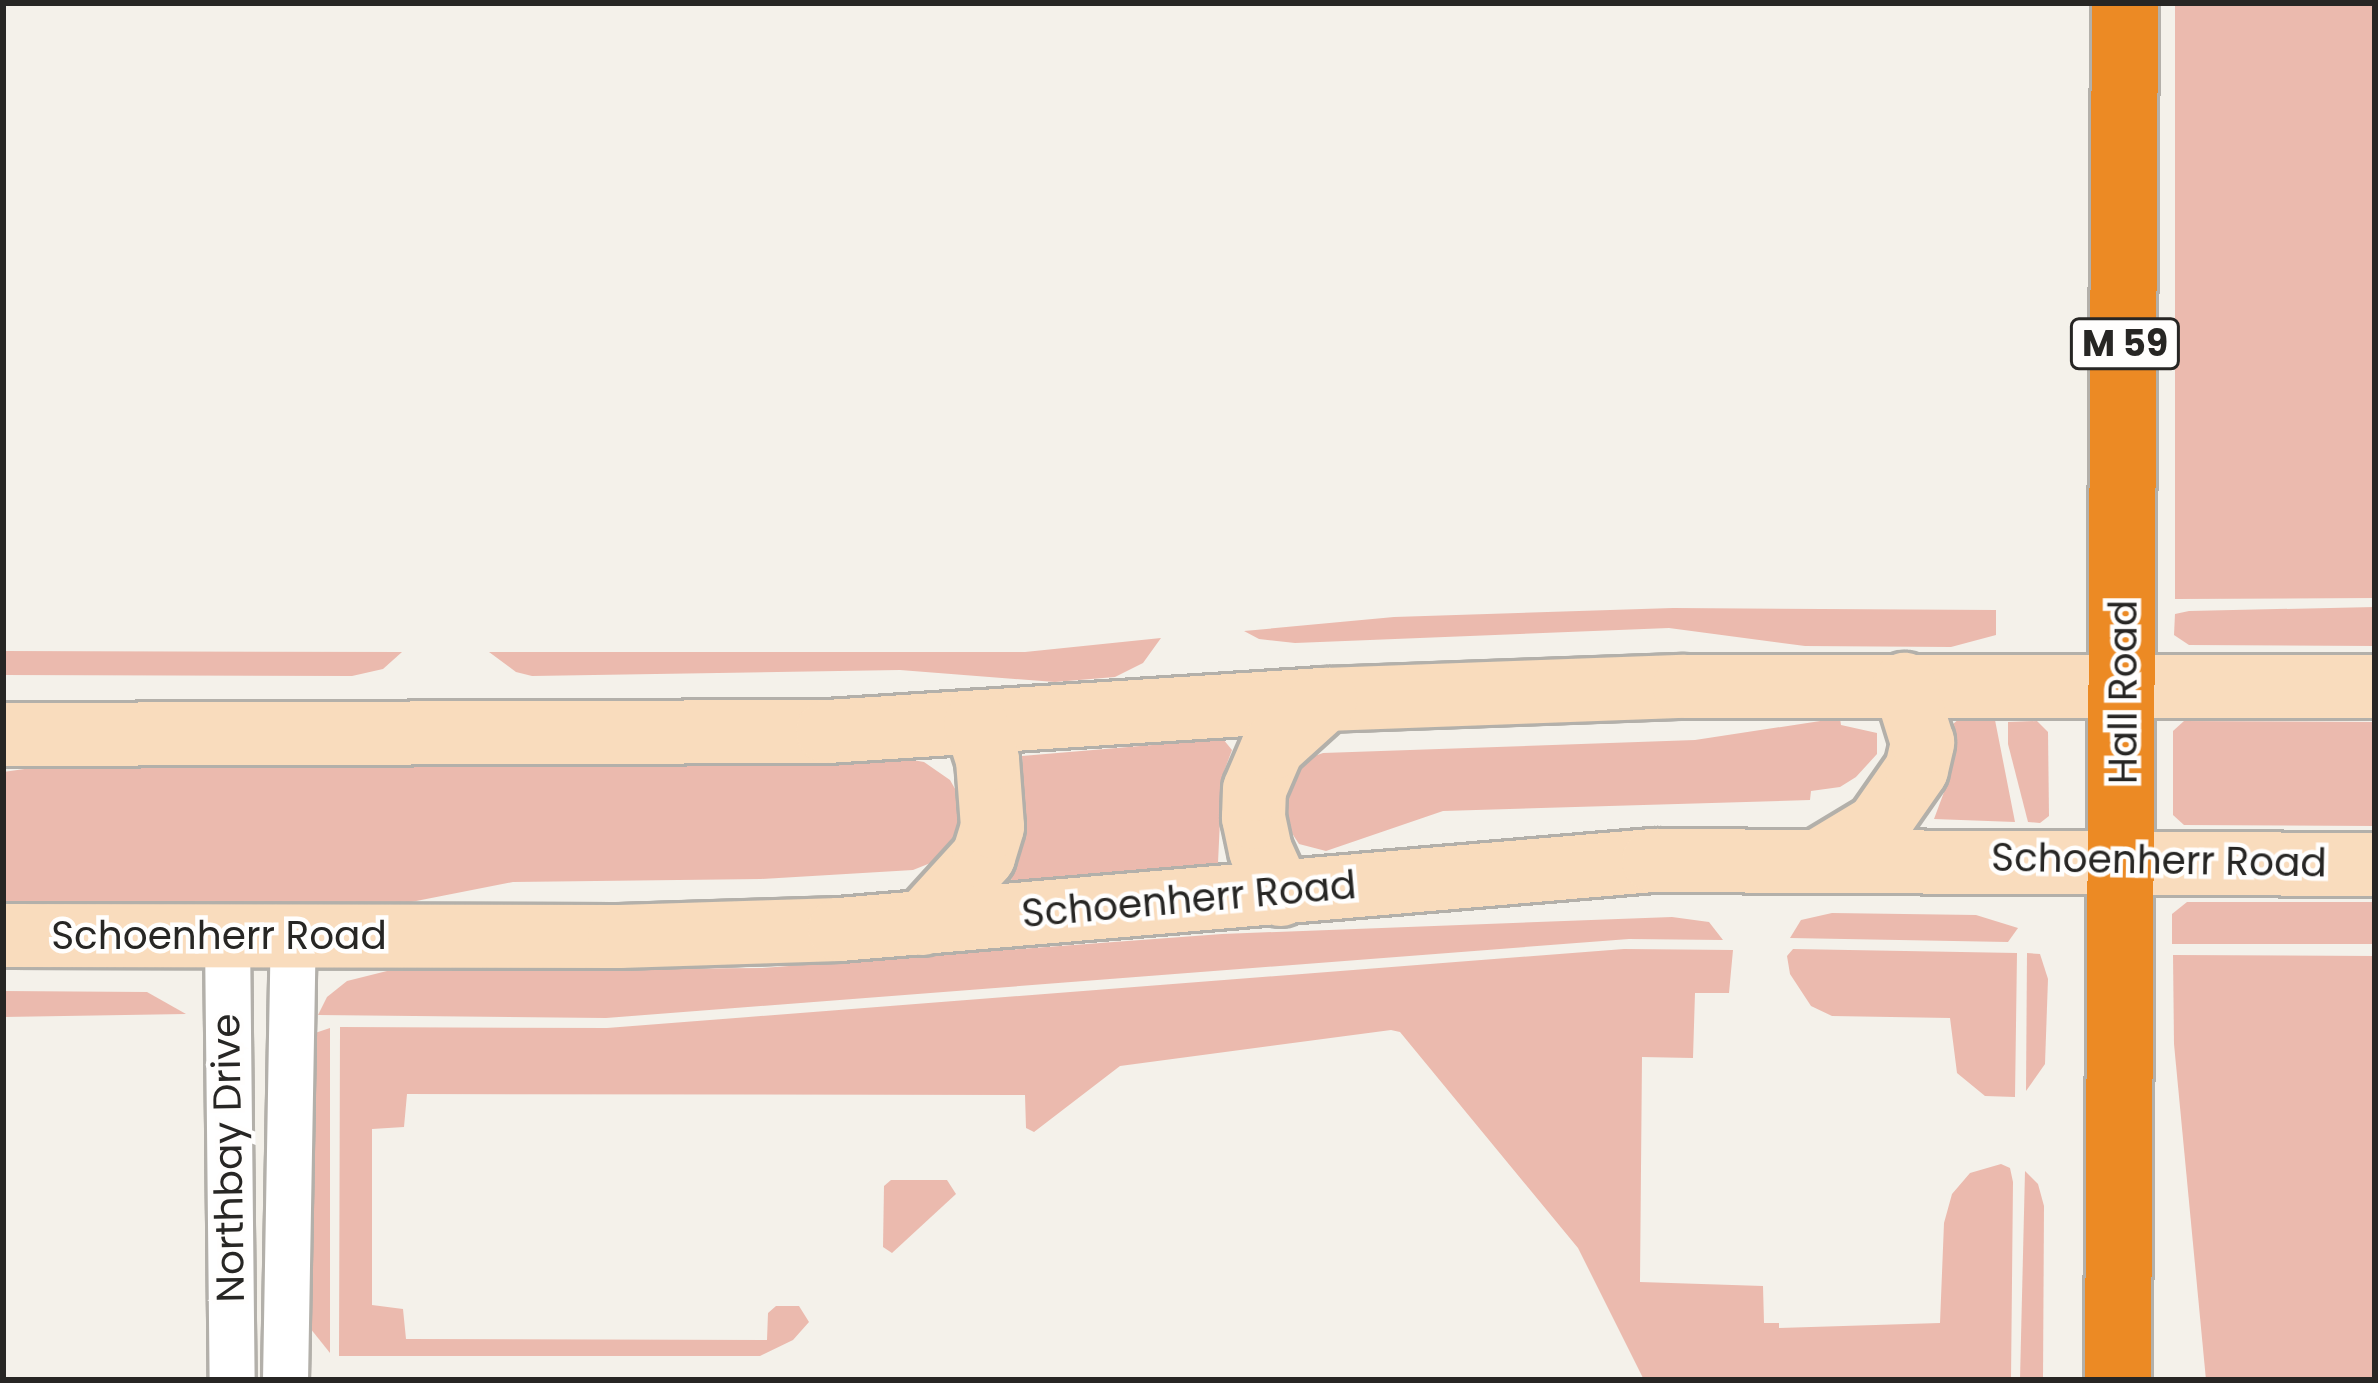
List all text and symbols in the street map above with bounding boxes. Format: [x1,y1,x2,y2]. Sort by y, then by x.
road number: M 59 [2068,314,2182,374]
street label: Hall Road [2101,600,2147,784]
street label: Schoenherr Road [1991,835,2327,887]
street label: Schoenherr Road [1020,862,1358,938]
street label: Schoenherr Road [51,913,387,959]
street label: Northbay Drive [203,1013,255,1303]

